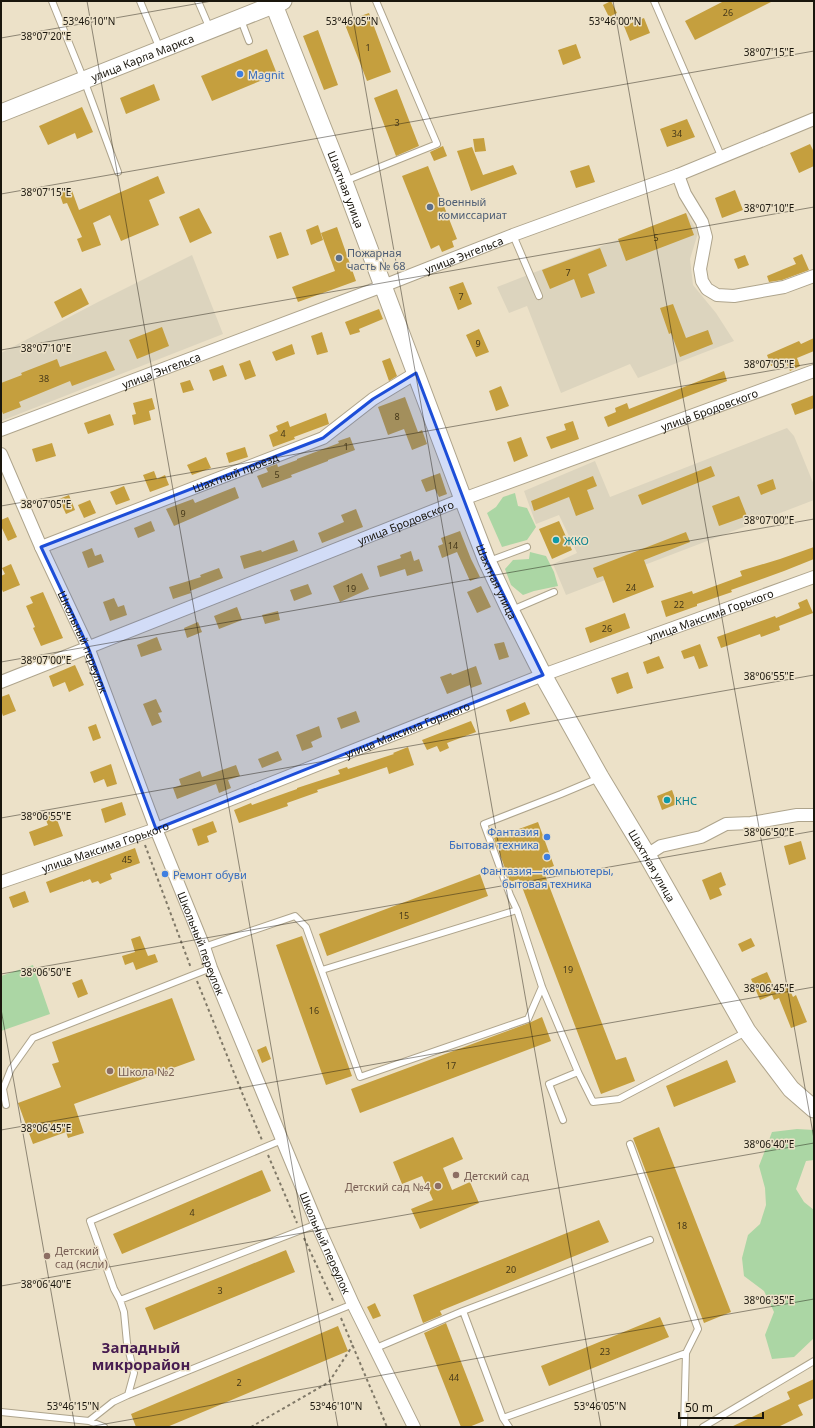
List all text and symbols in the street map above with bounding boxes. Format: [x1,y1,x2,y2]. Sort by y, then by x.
house number: 26 [723,6,733,19]
text: 53°46'10"N [63,14,115,28]
text: 53°46'05"N [326,14,378,28]
text: 53°46'00"N [589,14,641,28]
text: 38°07'20"E [21,29,71,43]
street label: улица Карла Маркса [89,30,196,84]
house number: 1 [365,41,371,54]
text: 38°07'15"E [744,45,794,59]
place label: Magnit [248,67,285,82]
marker: Magnit [235,69,245,79]
house number: 3 [394,116,400,129]
house number: 34 [672,127,682,140]
street label: Шахтная улица [325,149,368,230]
text: 38°07'15"E [21,185,71,199]
place label: Военный комиссариат [438,194,507,222]
text: 38°07'10"E [744,201,794,215]
marker: Военный комиссариат [425,202,435,212]
house number: 5 [653,231,659,244]
street label: улица Энгельса [422,232,505,276]
place label: Пожарная часть № 68 [347,245,406,273]
marker: Пожарная часть № 68 [334,253,344,263]
house number: 7 [565,266,571,279]
house number: 7 [458,290,464,303]
house number: 9 [475,337,481,350]
text: 38°07'10"E [21,341,71,355]
street label: улица Энгельса [120,348,202,391]
text: 38°07'05"E [744,357,794,371]
house number: 38 [39,372,49,385]
street label: улица Бродовского [659,385,760,434]
house number: 8 [394,410,400,423]
house number: 4 [280,427,286,440]
house number: 1 [343,440,349,453]
street label: Шахтный проезд [190,449,280,495]
house number: 5 [274,468,280,481]
street label: улица Бродовского [355,496,456,548]
text: 38°07'05"E [21,497,71,511]
house number: 9 [180,507,186,520]
text: 38°07'00"E [744,513,794,527]
place label: ЖКО [564,533,589,548]
marker: ЖКО [551,535,561,545]
house number: 14 [448,539,458,552]
street label: Шахтная улица [473,541,521,622]
house number: 24 [626,581,636,594]
house number: 19 [346,582,356,595]
street label: улица Максима Горького [645,585,775,644]
street label: Школьный переулок [55,588,112,695]
house number: 22 [674,598,684,611]
house number: 26 [602,622,612,635]
text: 38°07'00"E [21,653,71,667]
text: 38°06'55"E [744,669,794,683]
street label: улица Максима Горького [342,697,472,761]
place label: КНС [675,793,697,808]
marker: КНС [662,795,672,805]
text: 38°06'55"E [21,809,71,823]
street label: улица Максима Горького [40,817,171,875]
place label: Фантазия Бытовая техника [449,824,539,852]
text: 38°06'50"E [744,825,794,839]
street label: Шахтная улица [626,826,679,904]
marker: Фантазия Бытовая техника [542,832,552,842]
marker: Фантазия—компьютеры, бытовая техника [542,852,552,862]
house number: 45 [122,853,132,866]
place label: Фантазия—компьютеры, бытовая техника [480,863,614,891]
place label: Ремонт обуви [173,867,247,882]
marker: Ремонт обуви [160,869,170,879]
street label: Школьный переулок [175,889,229,997]
house number: 15 [399,909,409,922]
house number: 19 [563,963,573,976]
text: 38°06'50"E [21,965,71,979]
text: 38°06'45"E [744,981,794,995]
house number: 16 [309,1004,319,1017]
house number: 17 [446,1059,456,1072]
place label: Школа №2 [118,1064,175,1079]
marker: Школа №2 [105,1066,115,1076]
text: 38°06'45"E [21,1121,71,1135]
text: 38°06'40"E [744,1137,794,1151]
place label: Детский сад [464,1168,529,1183]
marker: Детский сад [451,1170,461,1180]
place label: Детский сад №4 [345,1179,431,1194]
marker: Детский сад №4 [433,1181,443,1191]
street label: Школьный переулок [297,1189,355,1296]
house number: 4 [189,1206,195,1219]
house number: 18 [677,1219,687,1232]
place label: Детский сад (ясли) [55,1243,108,1271]
marker: Детский сад (ясли) [42,1251,52,1261]
house number: 20 [506,1263,516,1276]
text: 38°06'40"E [21,1277,71,1291]
house number: 3 [217,1284,223,1297]
text: 38°06'35"E [744,1293,794,1307]
district label: Западный микрорайон [92,1337,190,1374]
house number: 23 [600,1345,610,1358]
house number: 44 [449,1371,459,1384]
house number: 2 [236,1376,242,1389]
scale bar [679,1394,763,1420]
text: 53°46'15"N [47,1399,99,1413]
text: 53°46'10"N [310,1399,362,1413]
text: 53°46'05"N [574,1399,626,1413]
text: 50 m [685,1399,713,1416]

